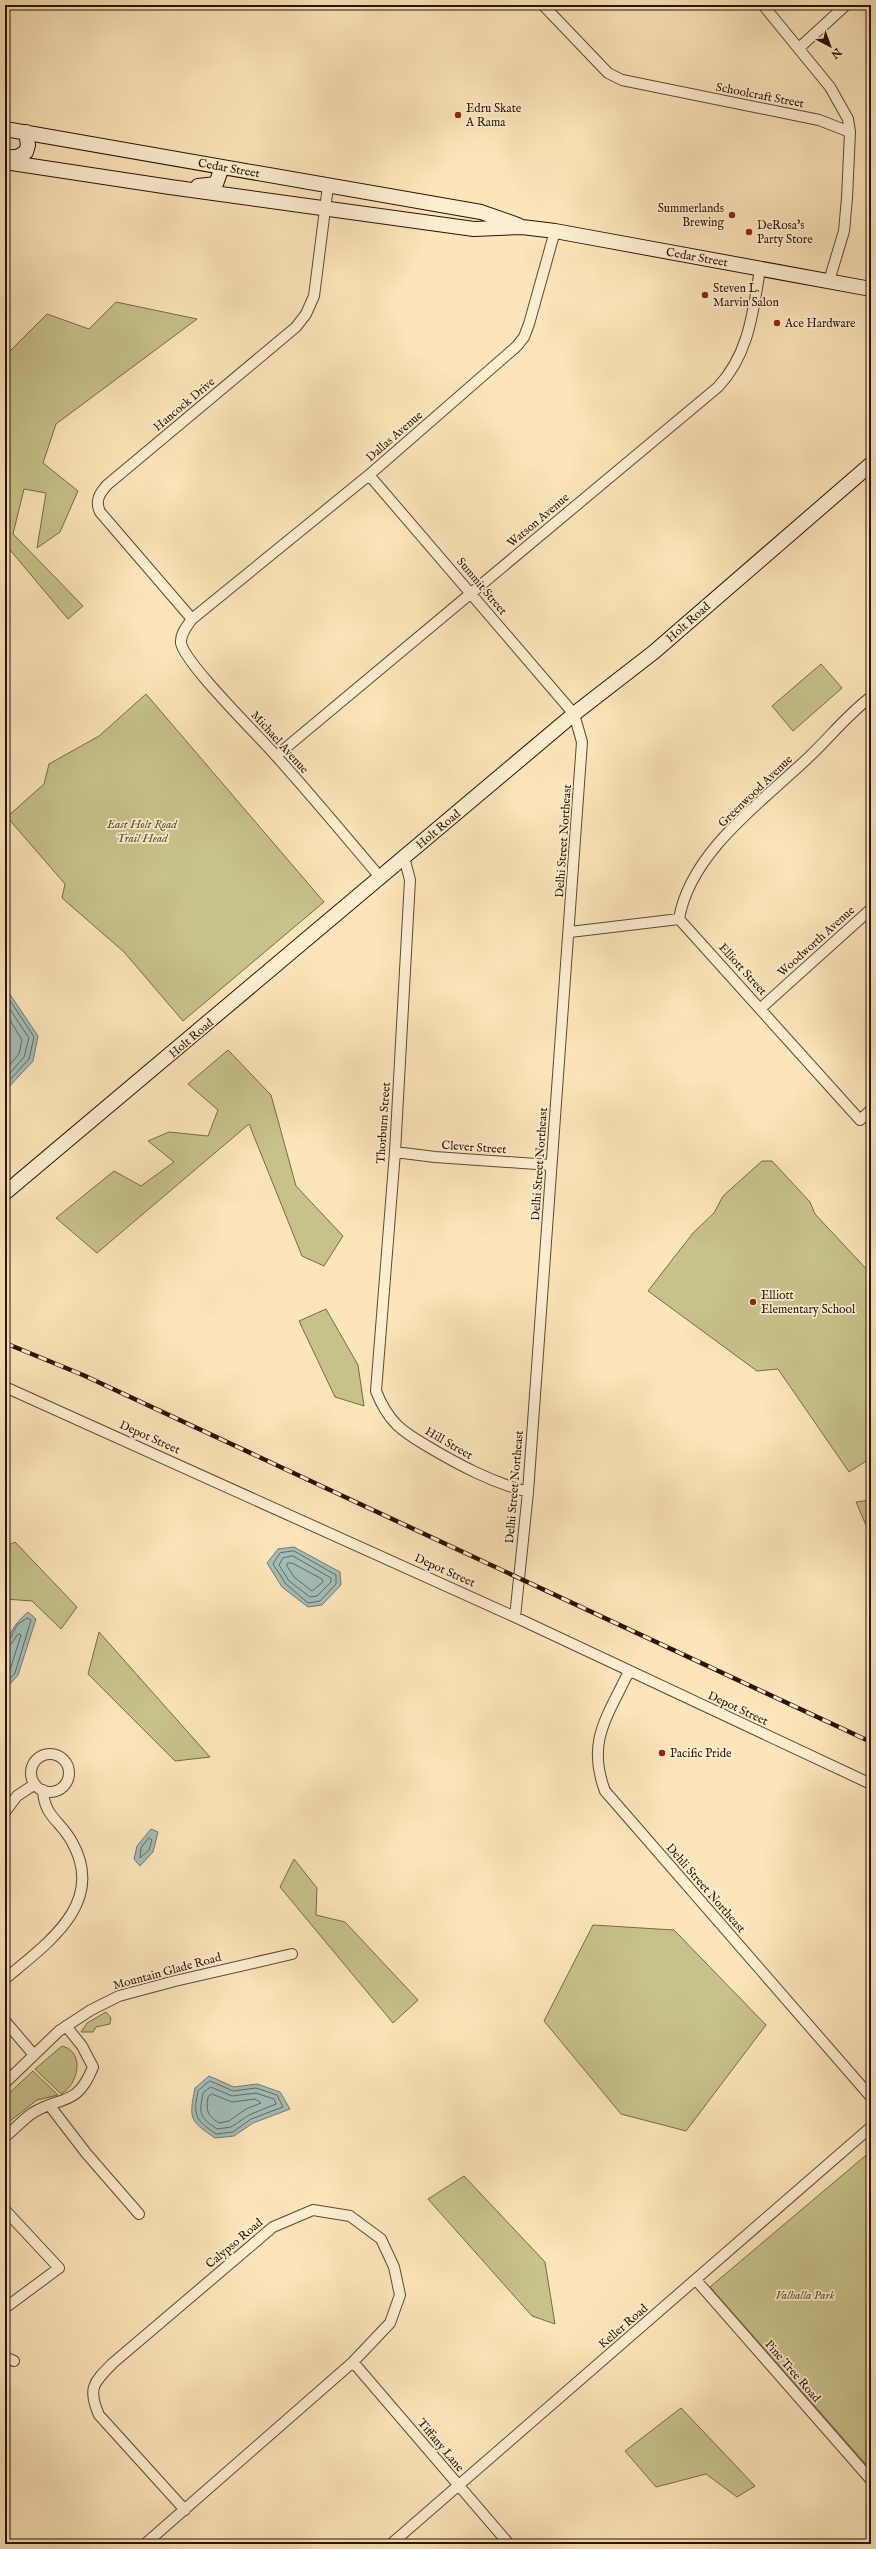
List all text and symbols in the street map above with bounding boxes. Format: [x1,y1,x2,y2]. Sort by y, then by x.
north arrow [810,26,850,66]
text: N [827,44,845,62]
street label: Schoolcraft Street [715,80,805,111]
place label: Edru Skate A Rama [465,101,522,130]
marker: Edru Skate A Rama [453,110,463,120]
street label: Cedar Street [197,156,261,181]
place label: Summerlands Brewing [658,201,724,230]
marker: Summerlands Brewing [727,210,737,220]
place label: DeRosa's Party Store [757,218,813,247]
marker: DeRosa's Party Store [744,227,754,237]
street label: Cedar Street [665,245,729,270]
place label: Steven L. Marvin Salon [713,281,779,310]
marker: Steven L. Marvin Salon [700,290,710,300]
place label: Ace Hardware [784,316,856,331]
marker: Ace Hardware [772,318,782,328]
street label: Hancock Drive [151,374,218,434]
street label: Dallas Avenue [363,407,426,465]
street label: Watson Avenue [504,490,573,551]
street label: Summit Street [453,554,510,618]
street label: Holt Road [663,599,714,646]
street label: Michael Avenue [248,708,312,777]
street label: Greenwood Avenue [715,752,796,831]
street label: Delhi Street Northeast [552,784,575,898]
street label: Holt Road [413,806,464,852]
park label: East Holt Road Trail Head [106,817,178,846]
street label: Woodworth Avenue [775,903,858,980]
street label: Elliott Street [715,940,770,999]
street label: Holt Road [166,1015,217,1061]
street label: Thorburn Street [373,1082,394,1164]
street label: Delhi Street Northeast [528,1107,551,1221]
street label: Clever Street [441,1138,507,1157]
place label: Elliott Elementary School [761,1288,856,1317]
marker: Elliott Elementary School [748,1297,758,1307]
street label: Depot Street [117,1417,182,1458]
street label: Hill Street [422,1424,475,1463]
street label: Delhi Street Northeast [502,1430,527,1544]
street label: Depot Street [412,1550,477,1591]
street label: Depot Street [705,1688,770,1730]
place label: Pacific Pride [670,1746,732,1761]
marker: Pacific Pride [657,1748,667,1758]
street label: Dehli Street Northeast [663,1841,749,1936]
street label: Mountain Glade Road [111,1950,223,1993]
street label: Calypso Road [203,2215,267,2272]
park label: Valhalla Park [775,2288,835,2303]
street label: Keller Road [596,2301,651,2352]
street label: Pine Tree Road [761,2337,824,2406]
street label: Tiffany Lane [414,2416,467,2475]

